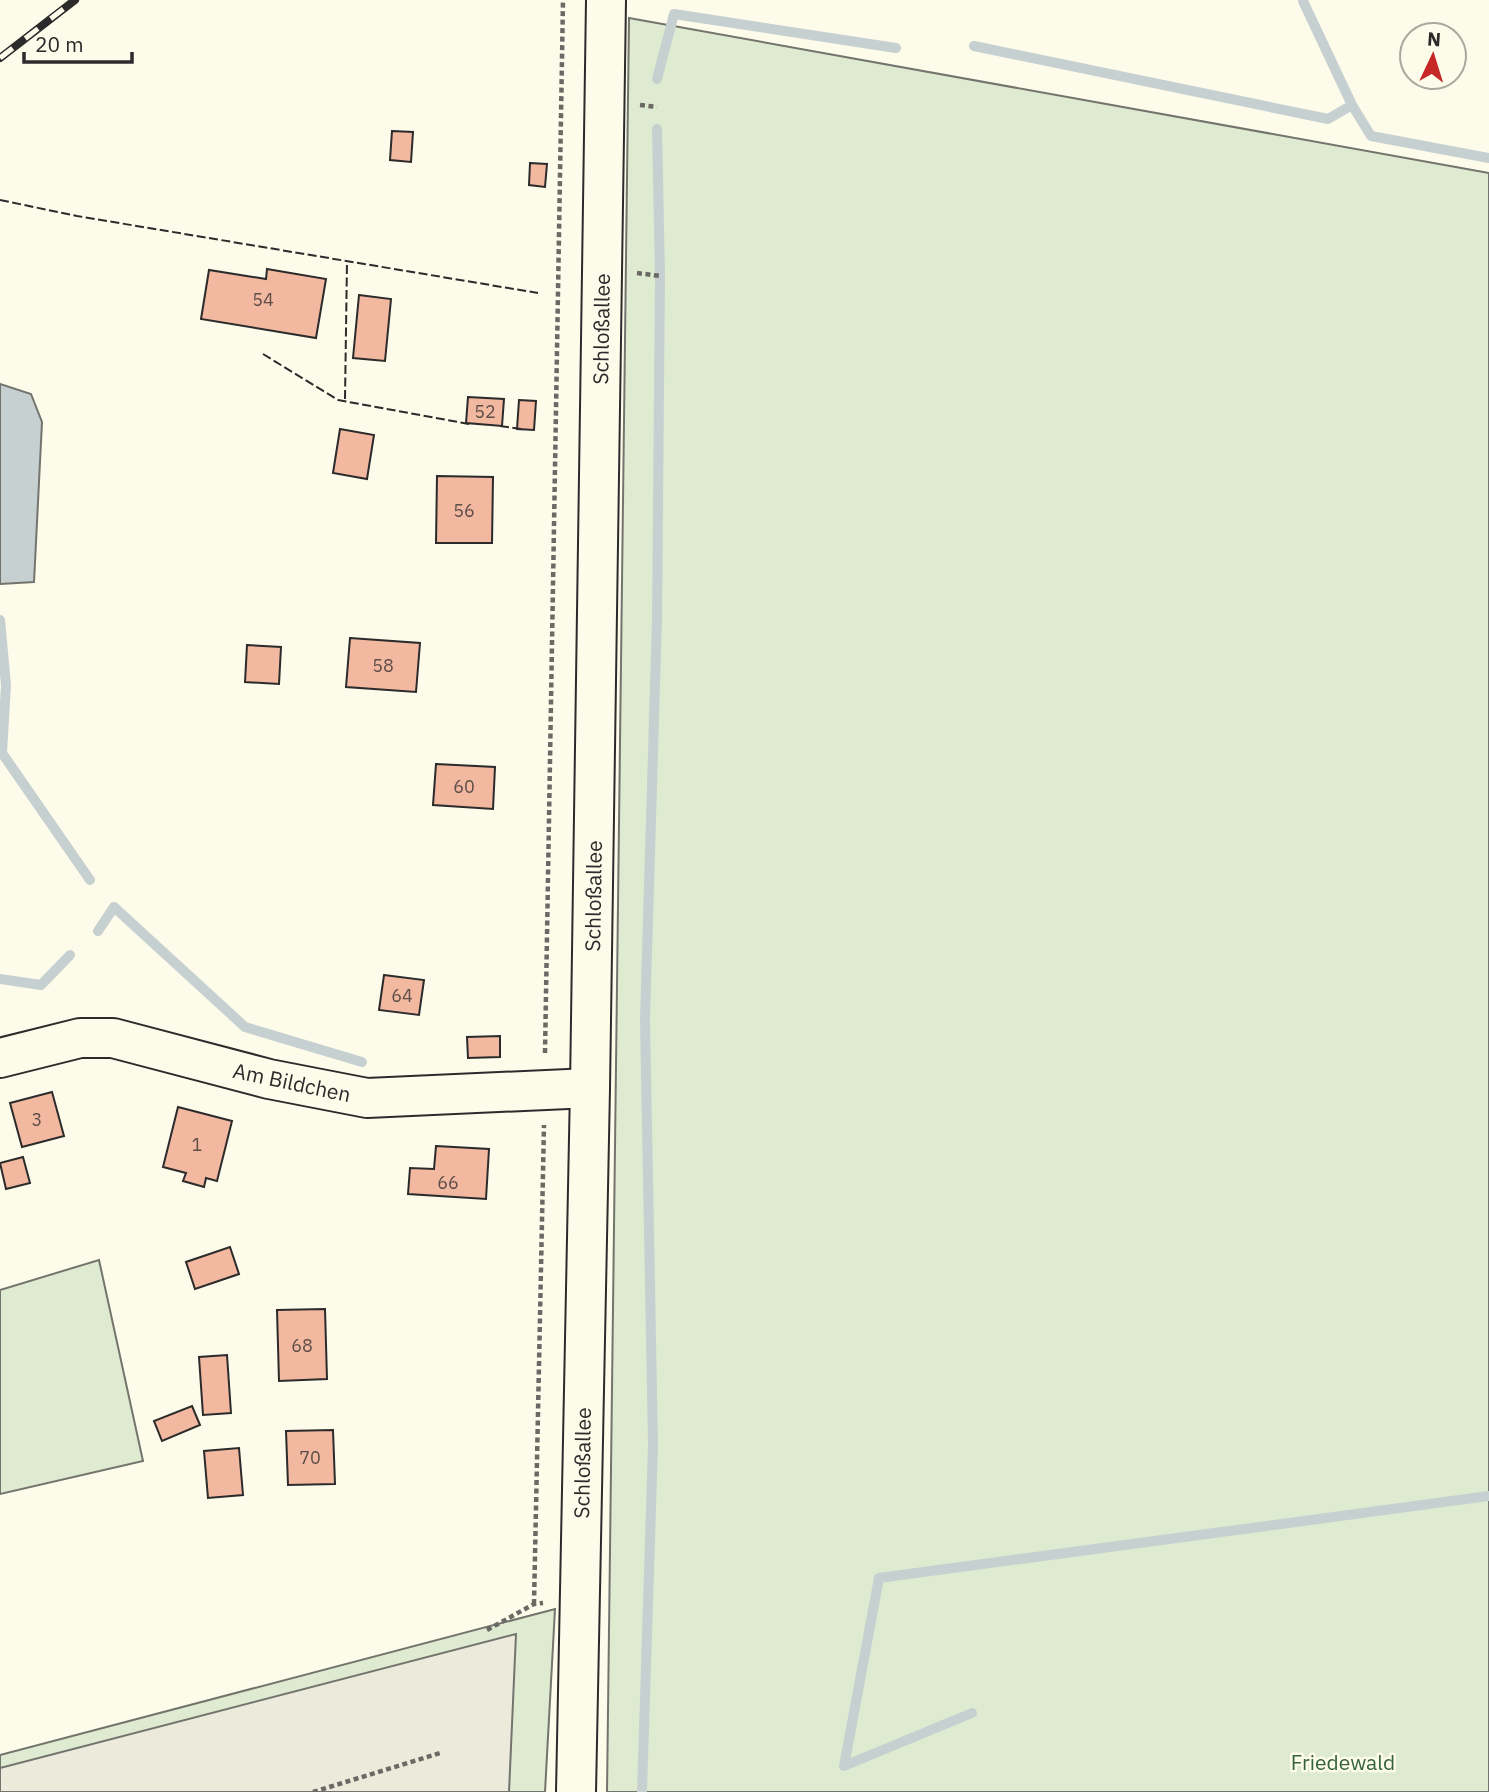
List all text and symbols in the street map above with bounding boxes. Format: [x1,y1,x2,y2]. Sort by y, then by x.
scale bar [24,21,133,65]
north arrow [1398,21,1468,91]
text: N [1426,27,1442,51]
text: 20 m [35,30,84,58]
street label: Schloßallee [586,273,616,385]
house number: 54 [252,288,274,311]
house number: 52 [474,400,496,423]
house number: 56 [453,499,475,522]
house number: 58 [372,654,394,677]
house number: 60 [453,775,475,798]
street label: Schloßallee [578,840,608,952]
house number: 64 [391,984,413,1007]
street label: Am Bildchen [231,1056,353,1108]
house number: 3 [32,1108,42,1131]
house number: 1 [192,1133,202,1156]
house number: 66 [437,1171,459,1194]
house number: 68 [291,1334,313,1357]
street label: Schloßallee [567,1407,597,1519]
house number: 70 [299,1446,321,1469]
park label: Friedewald [1291,1748,1395,1776]

